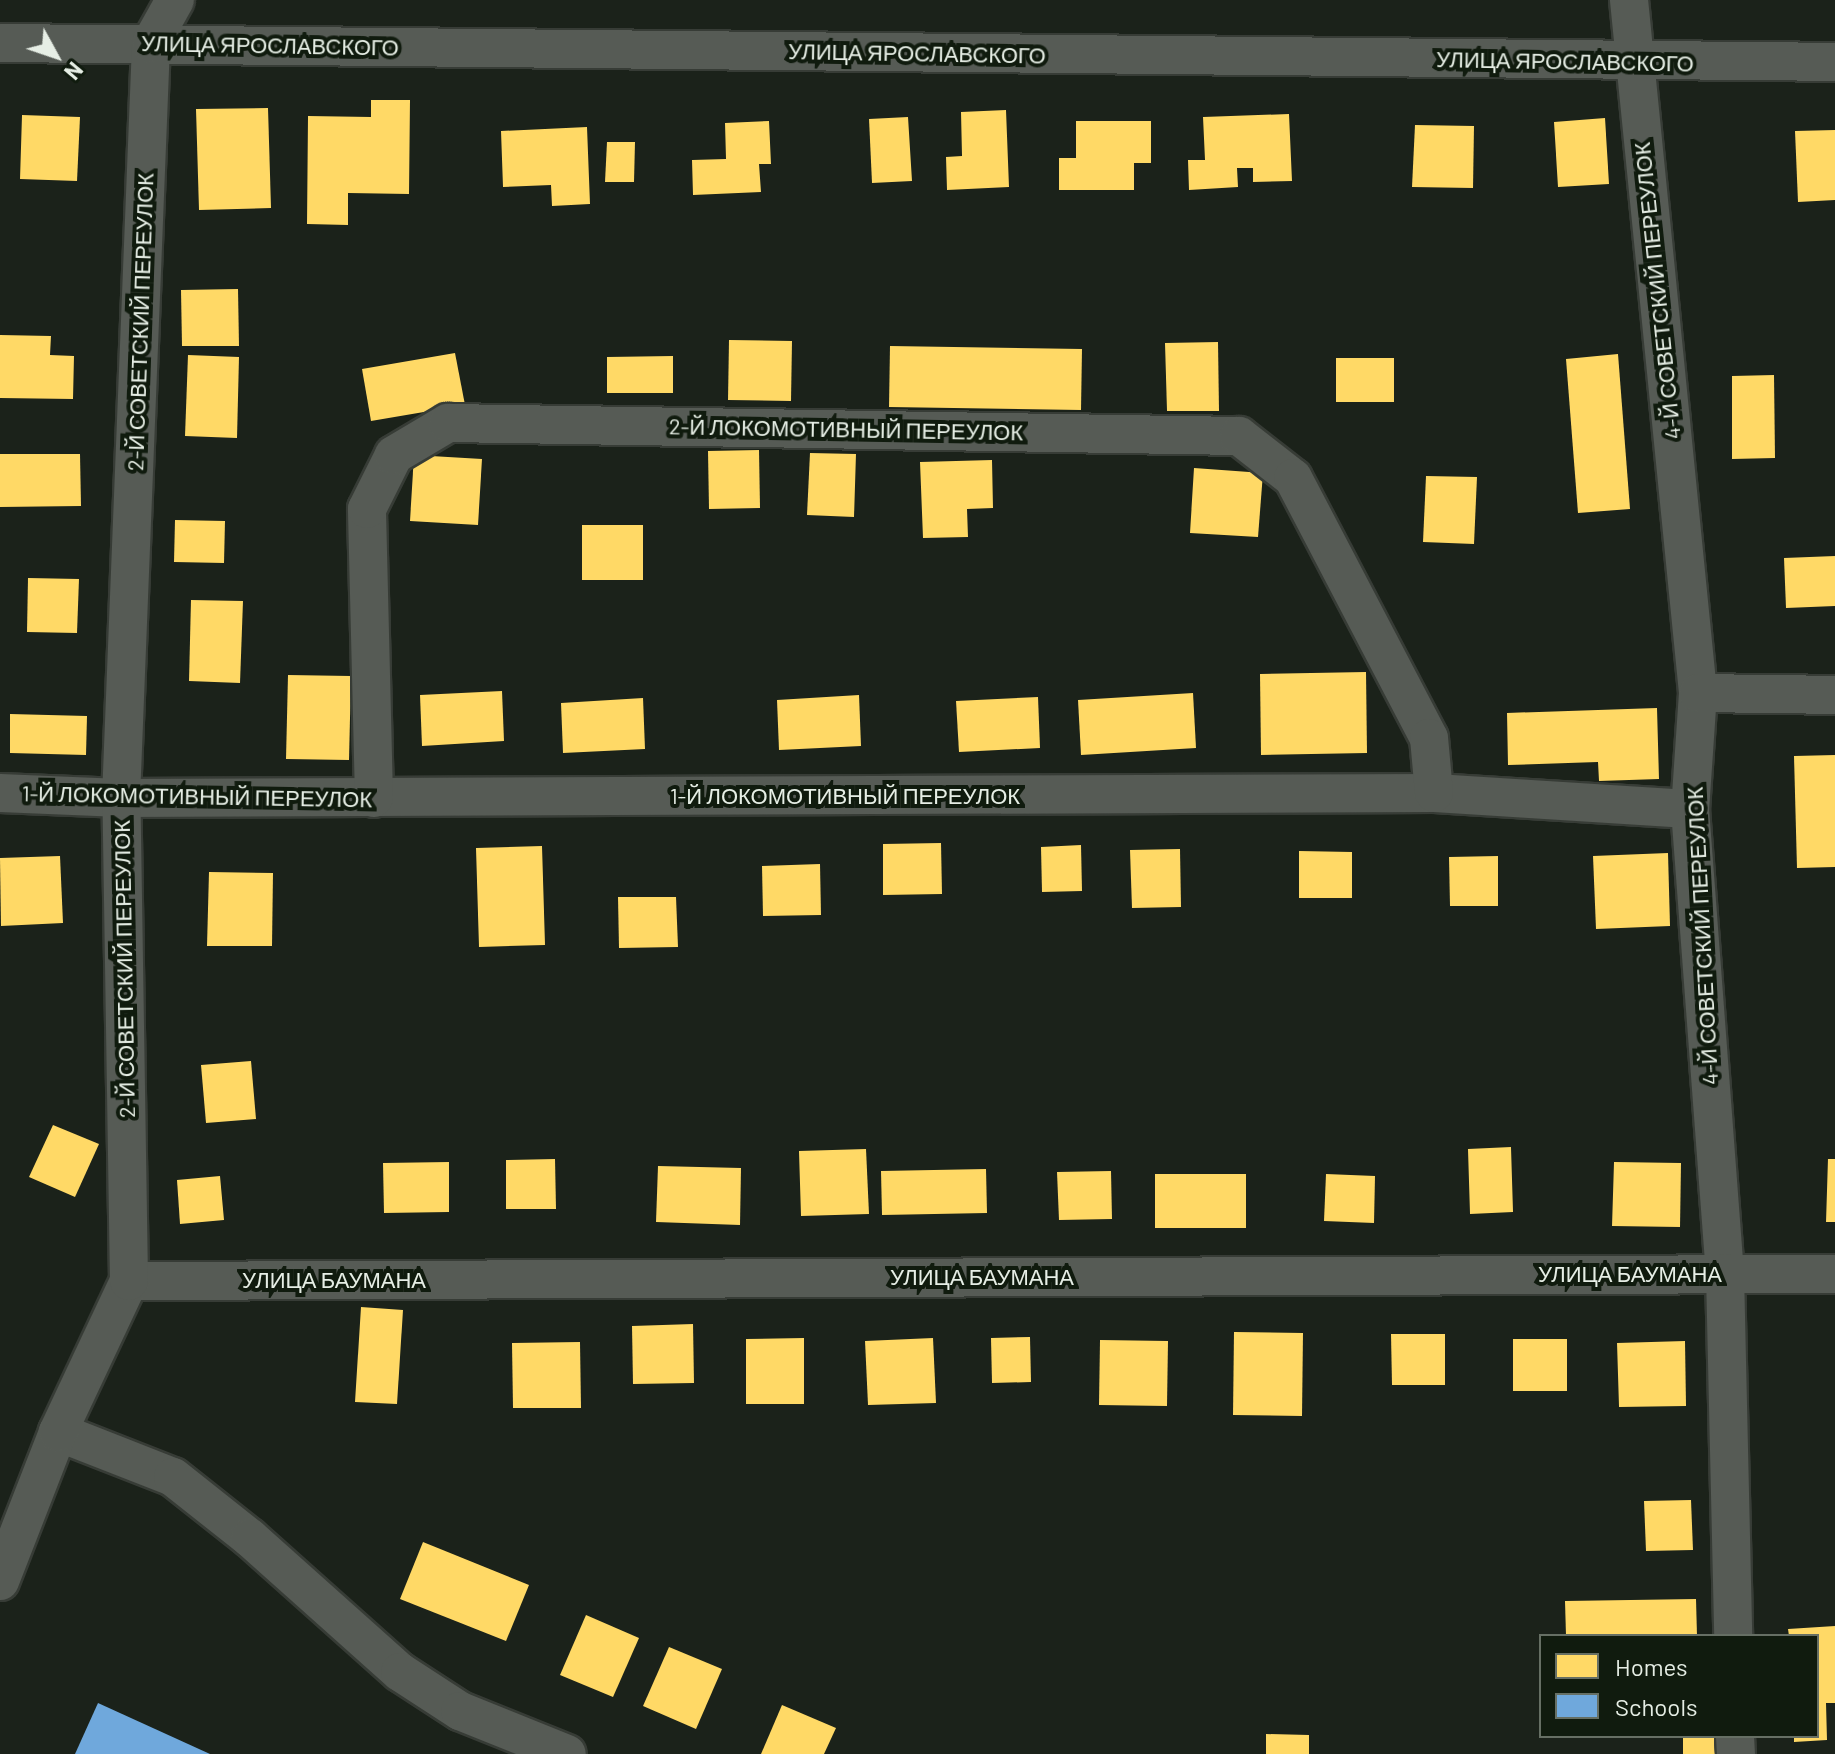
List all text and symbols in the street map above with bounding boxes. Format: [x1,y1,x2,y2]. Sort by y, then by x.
north arrow [16,16,96,96]
street label: УЛИЦА ЯРОСЛАВСКОГО [141,30,399,60]
street label: УЛИЦА ЯРОСЛАВСКОГО [788,38,1046,68]
street label: УЛИЦА ЯРОСЛАВСКОГО [1436,46,1694,76]
text: N [60,57,89,85]
street label: 4-Й СОВЕТСКИЙ ПЕРЕУЛОК [1628,141,1686,441]
street label: 2-Й СОВЕТСКИЙ ПЕРЕУЛОК [122,173,158,471]
street label: 2-Й ЛОКОМОТИВНЫЙ ПЕРЕУЛОК [669,413,1023,445]
street label: 1-Й ЛОКОМОТИВНЫЙ ПЕРЕУЛОК [22,780,372,812]
street label: 1-Й ЛОКОМОТИВНЫЙ ПЕРЕУЛОК [670,783,1020,809]
street label: 4-Й СОВЕТСКИЙ ПЕРЕУЛОК [1681,786,1723,1086]
street label: 2-Й СОВЕТСКИЙ ПЕРЕУЛОК [108,820,140,1118]
street label: УЛИЦА БАУМАНА [1538,1261,1722,1287]
street label: УЛИЦА БАУМАНА [890,1264,1074,1290]
street label: УЛИЦА БАУМАНА [242,1267,426,1293]
legend [1539,1634,1819,1738]
text: Homes [1615,1652,1688,1681]
text: Schools [1615,1692,1698,1721]

